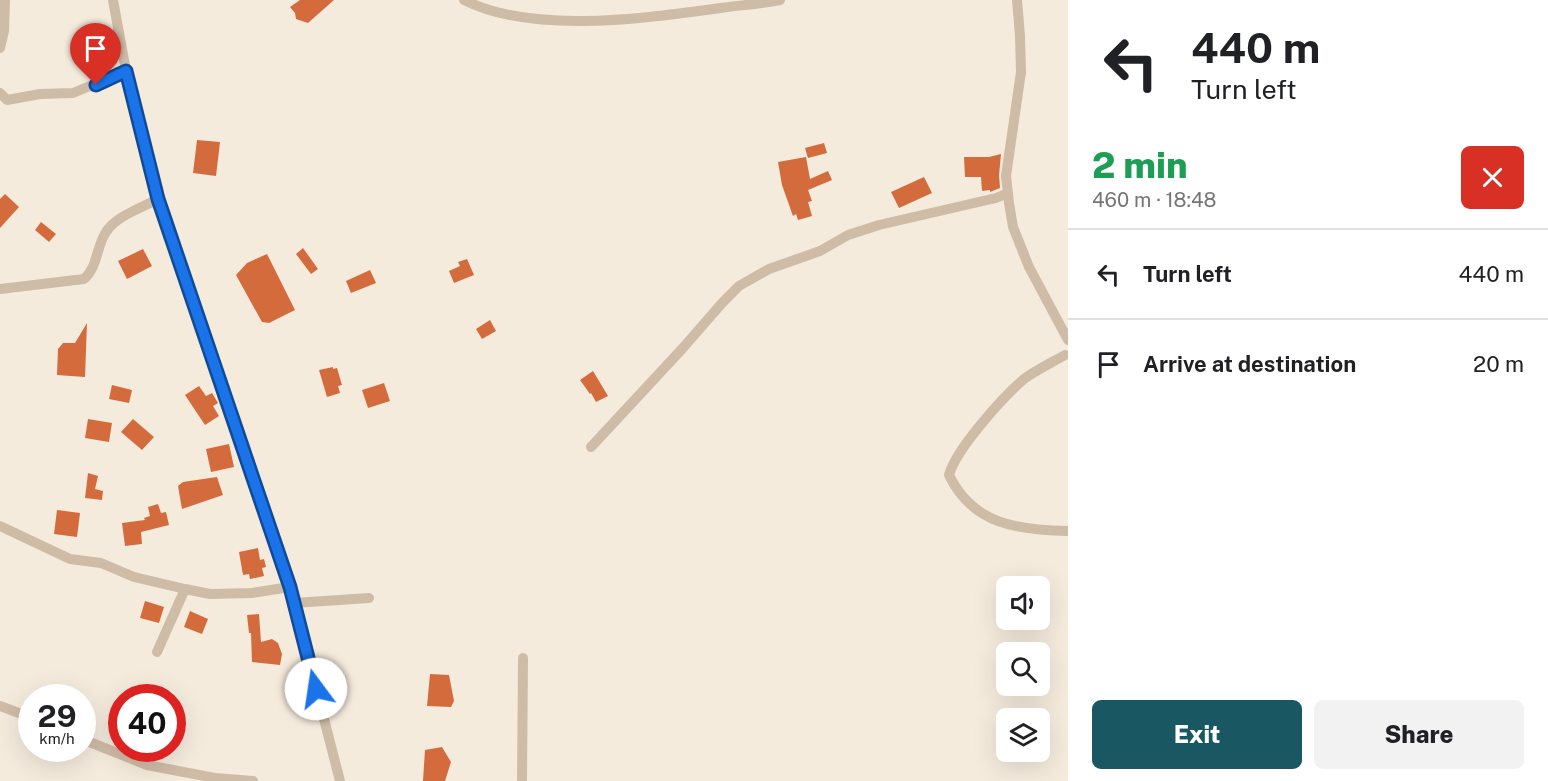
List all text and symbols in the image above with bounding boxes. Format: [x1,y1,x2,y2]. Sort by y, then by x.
pin [70,23,121,85]
text: 440 m [1191,23,1320,72]
icon: left [1092,24,1170,102]
icon: arrive [79,32,112,65]
text: Turn left [1191,73,1297,105]
text: 2 min [1092,144,1188,186]
button: close [1461,146,1524,209]
text: 460 m · 18:48 [1092,188,1216,212]
icon: left [1092,258,1125,291]
text: Turn left [1143,261,1232,287]
text: 440 m [1459,261,1524,287]
icon: arrive [1092,348,1125,381]
text: Arrive at destination [1143,351,1356,377]
text: 20 m [1473,351,1524,377]
map controls [996,576,1050,762]
button: sound [996,576,1050,630]
button: search [996,642,1050,696]
position arrow [284,657,348,721]
speed limit sign: 40 [108,684,186,762]
text: 29 [38,698,76,734]
button: Exit [1092,700,1302,769]
button: Share [1314,700,1524,769]
button: layers [996,708,1050,762]
text: km/h [39,730,75,747]

